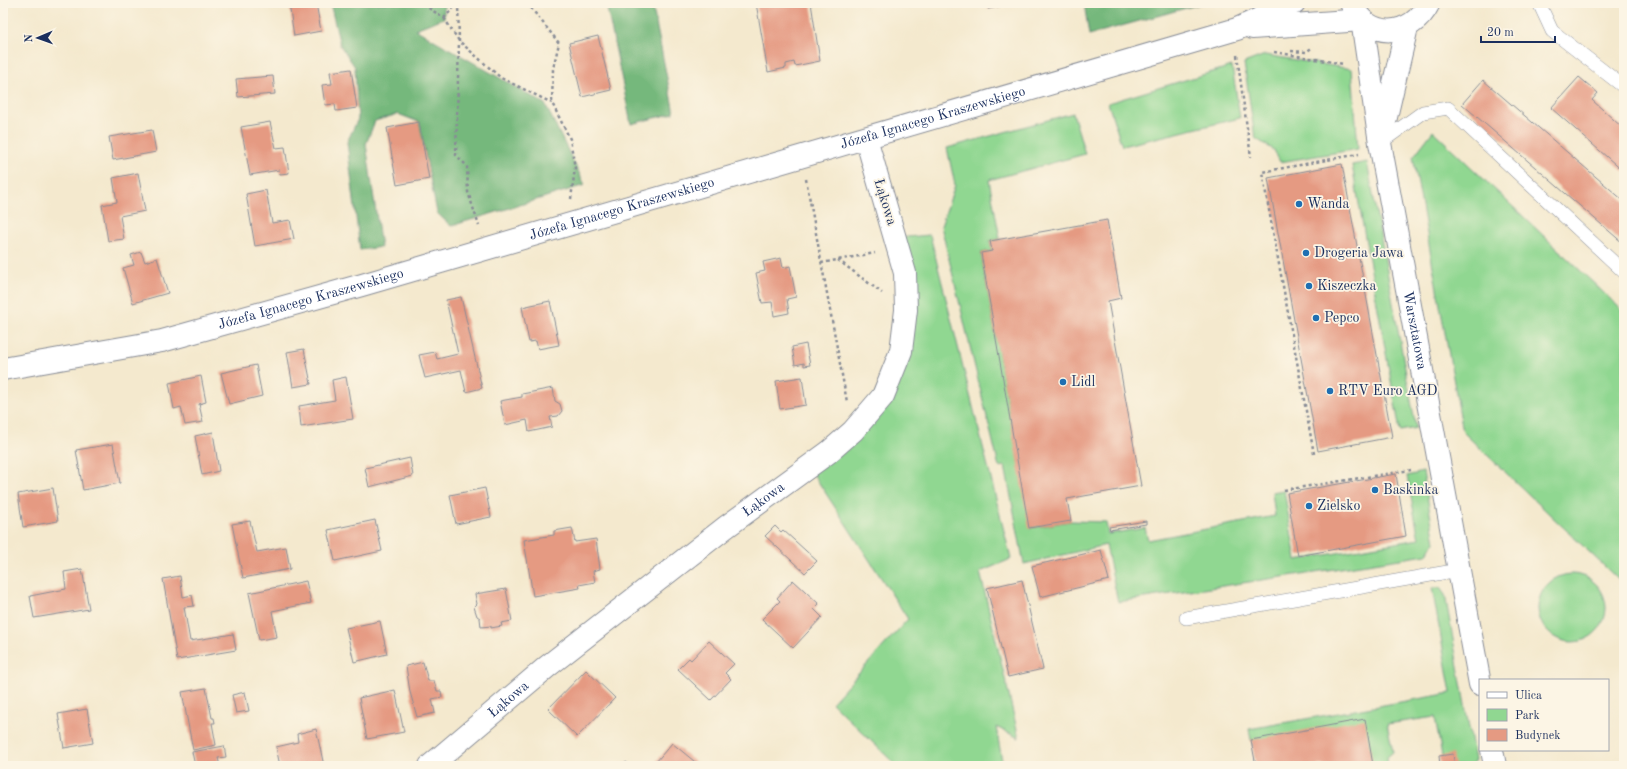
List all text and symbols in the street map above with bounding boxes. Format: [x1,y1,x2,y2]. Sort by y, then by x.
north arrow [18,18,58,58]
scale bar [1481,18,1555,44]
text: 20 m [1487,27,1514,39]
text: N [24,33,35,43]
street label: Józefa Ignacego Kraszewskiego [839,84,1027,152]
street label: Józefa Ignacego Kraszewskiego [528,175,716,243]
street label: Łąkowa [871,177,899,227]
place label: Wanda [1307,197,1350,211]
marker: Wanda [1294,199,1304,209]
place label: Drogeria Jawa [1314,246,1404,260]
marker: Drogeria Jawa [1301,248,1311,258]
street label: Józefa Ignacego Kraszewskiego [216,266,405,332]
place label: Kiszeczka [1317,279,1377,293]
marker: Kiszeczka [1304,281,1314,291]
street label: Warsztatowa [1401,290,1429,371]
place label: Pepco [1324,311,1360,325]
marker: Pepco [1311,313,1321,323]
place label: Lidl [1071,375,1095,389]
marker: Lidl [1058,377,1068,387]
place label: RTV Euro AGD [1338,384,1438,398]
marker: RTV Euro AGD [1325,386,1335,396]
street label: Łąkowa [740,480,787,519]
place label: Baskinka [1383,483,1439,497]
marker: Baskinka [1370,485,1380,495]
place label: Zielsko [1317,499,1360,513]
marker: Zielsko [1304,501,1314,511]
street label: Łąkowa [486,679,531,720]
legend [1479,679,1609,751]
text: Ulica [1515,690,1542,702]
text: Park [1515,710,1540,722]
text: Budynek [1515,730,1561,742]

